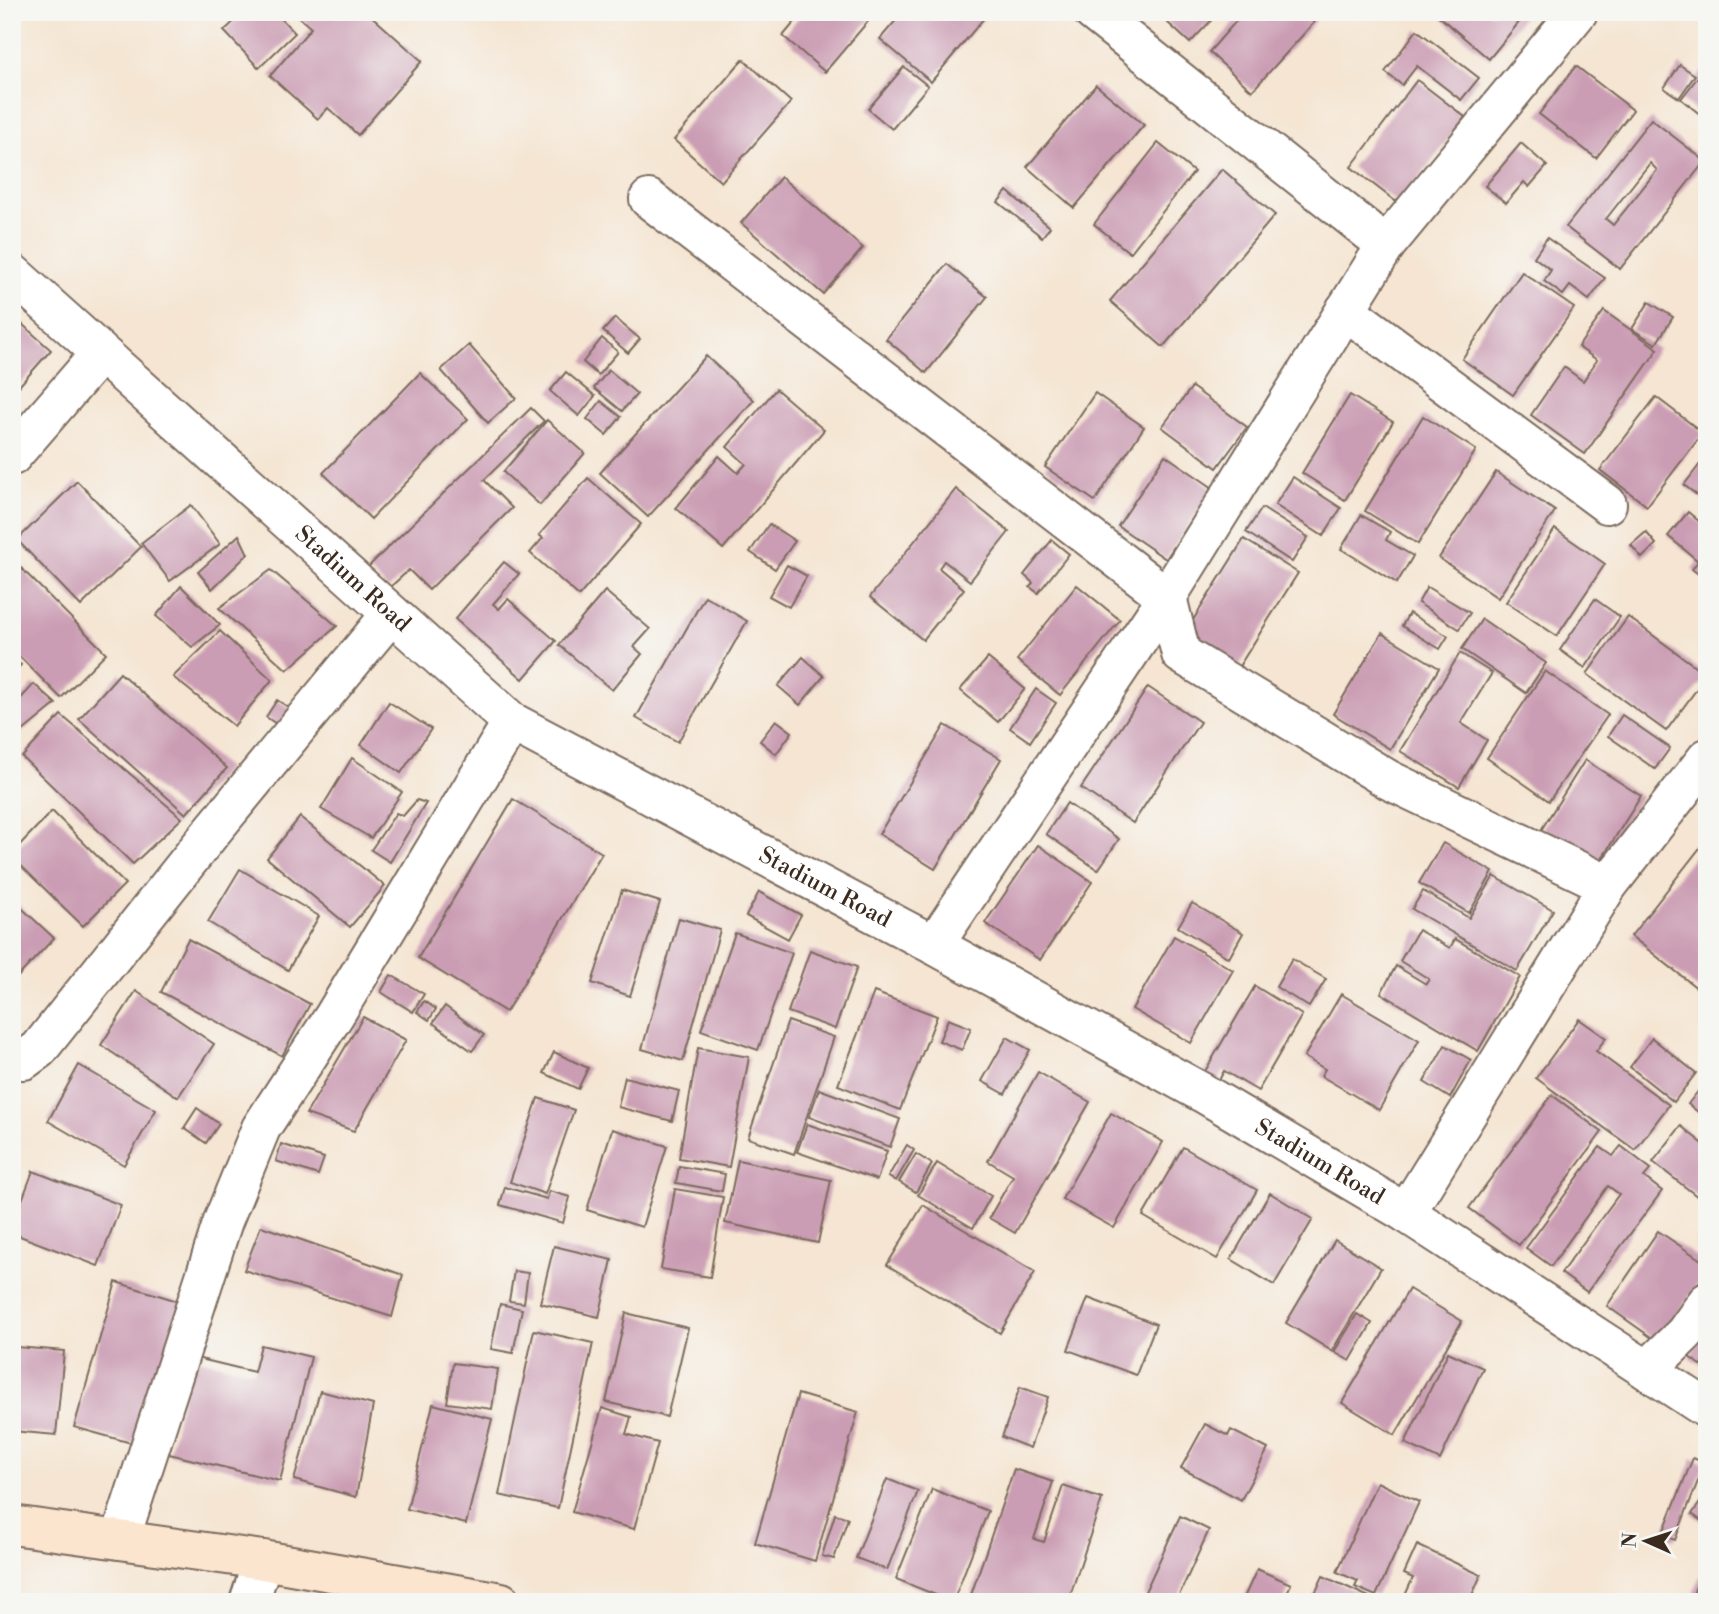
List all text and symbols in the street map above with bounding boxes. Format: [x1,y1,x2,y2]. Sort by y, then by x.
street label: Stadium Road [289,520,416,638]
street label: Stadium Road [754,841,896,934]
street label: Stadium Road [1250,1113,1390,1211]
north arrow [1610,1506,1680,1576]
text: N [1618,1532,1642,1548]

